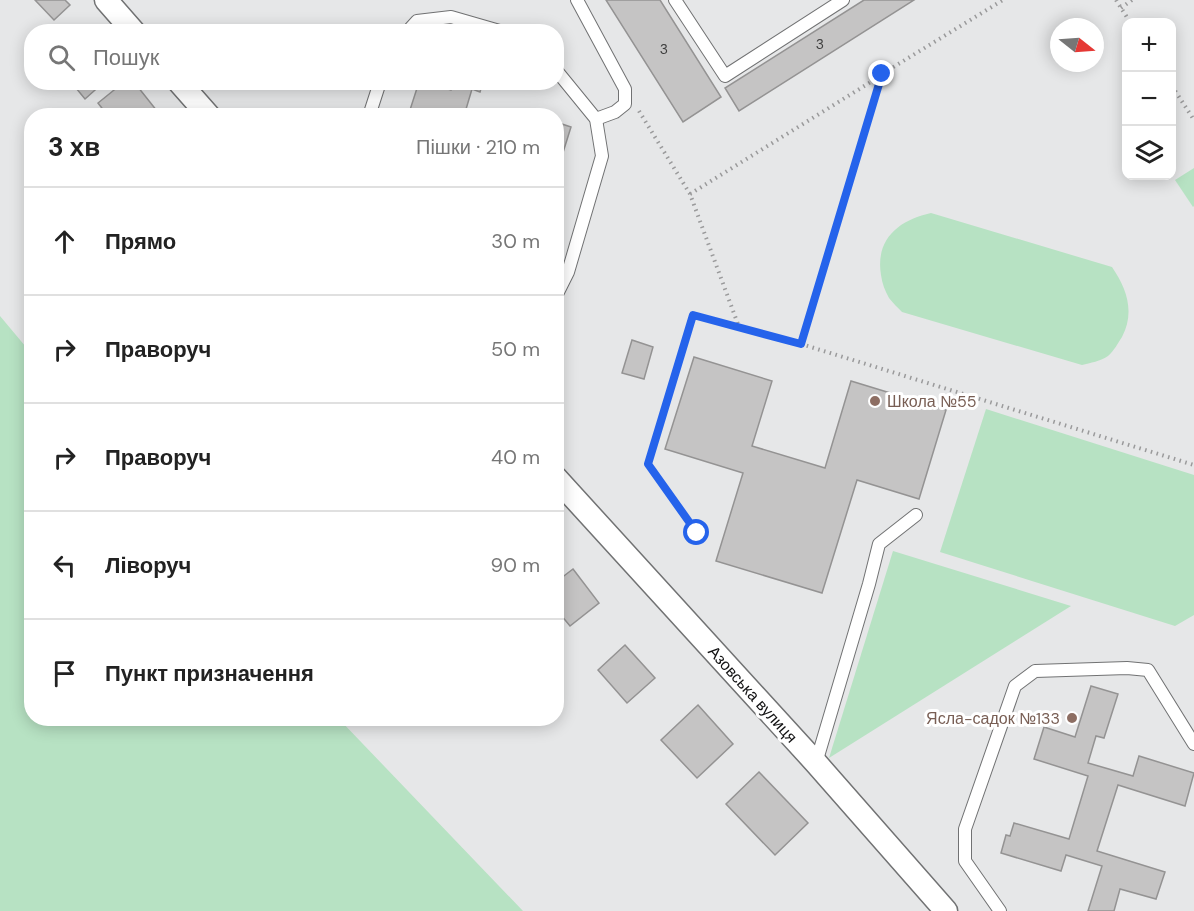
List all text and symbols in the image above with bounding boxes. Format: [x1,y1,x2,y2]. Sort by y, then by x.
north arrow [1050,18,1104,72]
map controls [1122,18,1176,180]
button: + [1122,18,1176,72]
search box [24,24,564,90]
house number: 3 [816,35,824,53]
house number: 3 [660,40,668,58]
icon: search [45,41,78,74]
text: Пошук [93,43,159,72]
route end [868,60,894,86]
button: − [1122,72,1176,126]
button: layers [1122,126,1176,180]
text: 3 хв [48,130,100,164]
text: Пішки · 210 m [416,134,540,160]
icon: ahead [48,225,81,258]
text: Прямо [105,227,176,256]
text: 30 m [491,228,540,254]
icon: right [48,333,81,366]
text: Праворуч [105,335,211,364]
text: 50 m [491,336,540,362]
place label: Школа №55 [887,391,977,412]
marker: Школа №55 [868,394,882,408]
icon: right [48,441,81,474]
text: Праворуч [105,443,211,472]
text: 40 m [491,444,540,470]
route start [683,519,709,545]
icon: left [48,549,81,582]
text: Ліворуч [105,551,191,580]
text: 90 m [491,552,540,578]
street label: Азовська вулиця [703,641,802,747]
icon: arrive [48,657,81,690]
text: Пункт призначення [105,659,314,688]
place label: Ясла-садок №133 [926,708,1060,729]
marker: Ясла-садок №133 [1065,711,1079,725]

